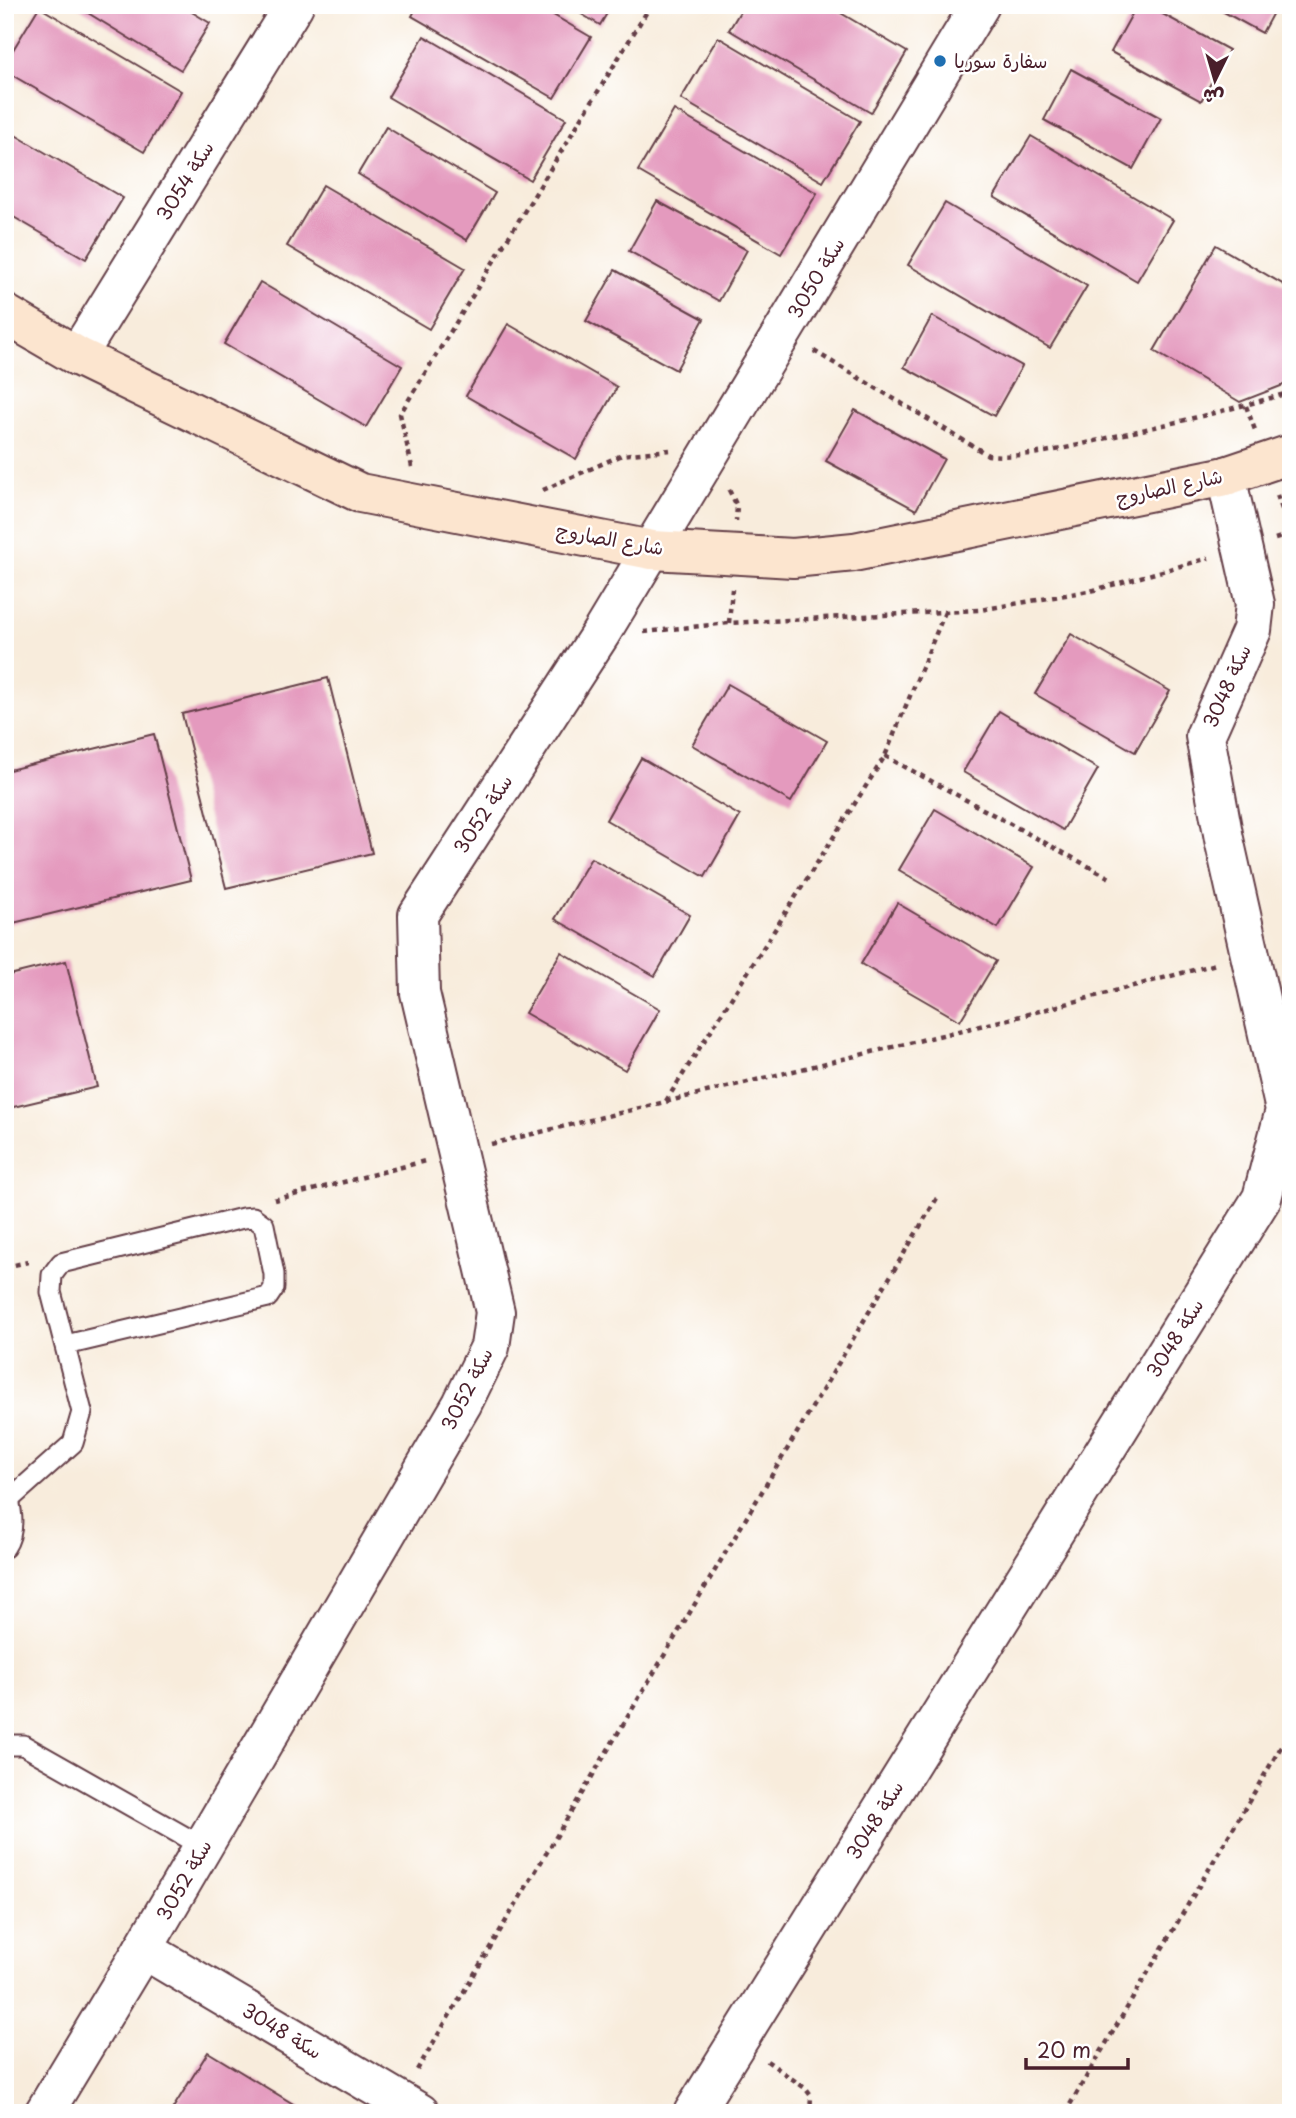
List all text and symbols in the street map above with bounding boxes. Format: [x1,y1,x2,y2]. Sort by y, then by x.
place label: سفارة سوريا [954,46,1048,74]
north arrow [1180,46,1250,116]
marker: سفارة سوريا [932,53,948,69]
text: ش [1202,83,1225,113]
street label: سكة 3054 [149,135,220,226]
street label: سكة 3050 [780,232,850,323]
street label: شارع الصاروج [1113,461,1225,512]
street label: شارع الصاروج [554,515,666,562]
street label: سكة 3048 [1195,640,1257,732]
street label: سكة 3052 [446,768,518,859]
street label: سكة 3048 [1139,1293,1209,1382]
street label: سكة 3052 [433,1342,499,1435]
street label: سكة 3048 [839,1775,909,1864]
street label: سكة 3052 [149,1834,218,1925]
street label: سكة 3048 [237,1995,328,2065]
scale bar [1026,2027,1128,2071]
text: 20 m [1037,2033,1091,2065]

